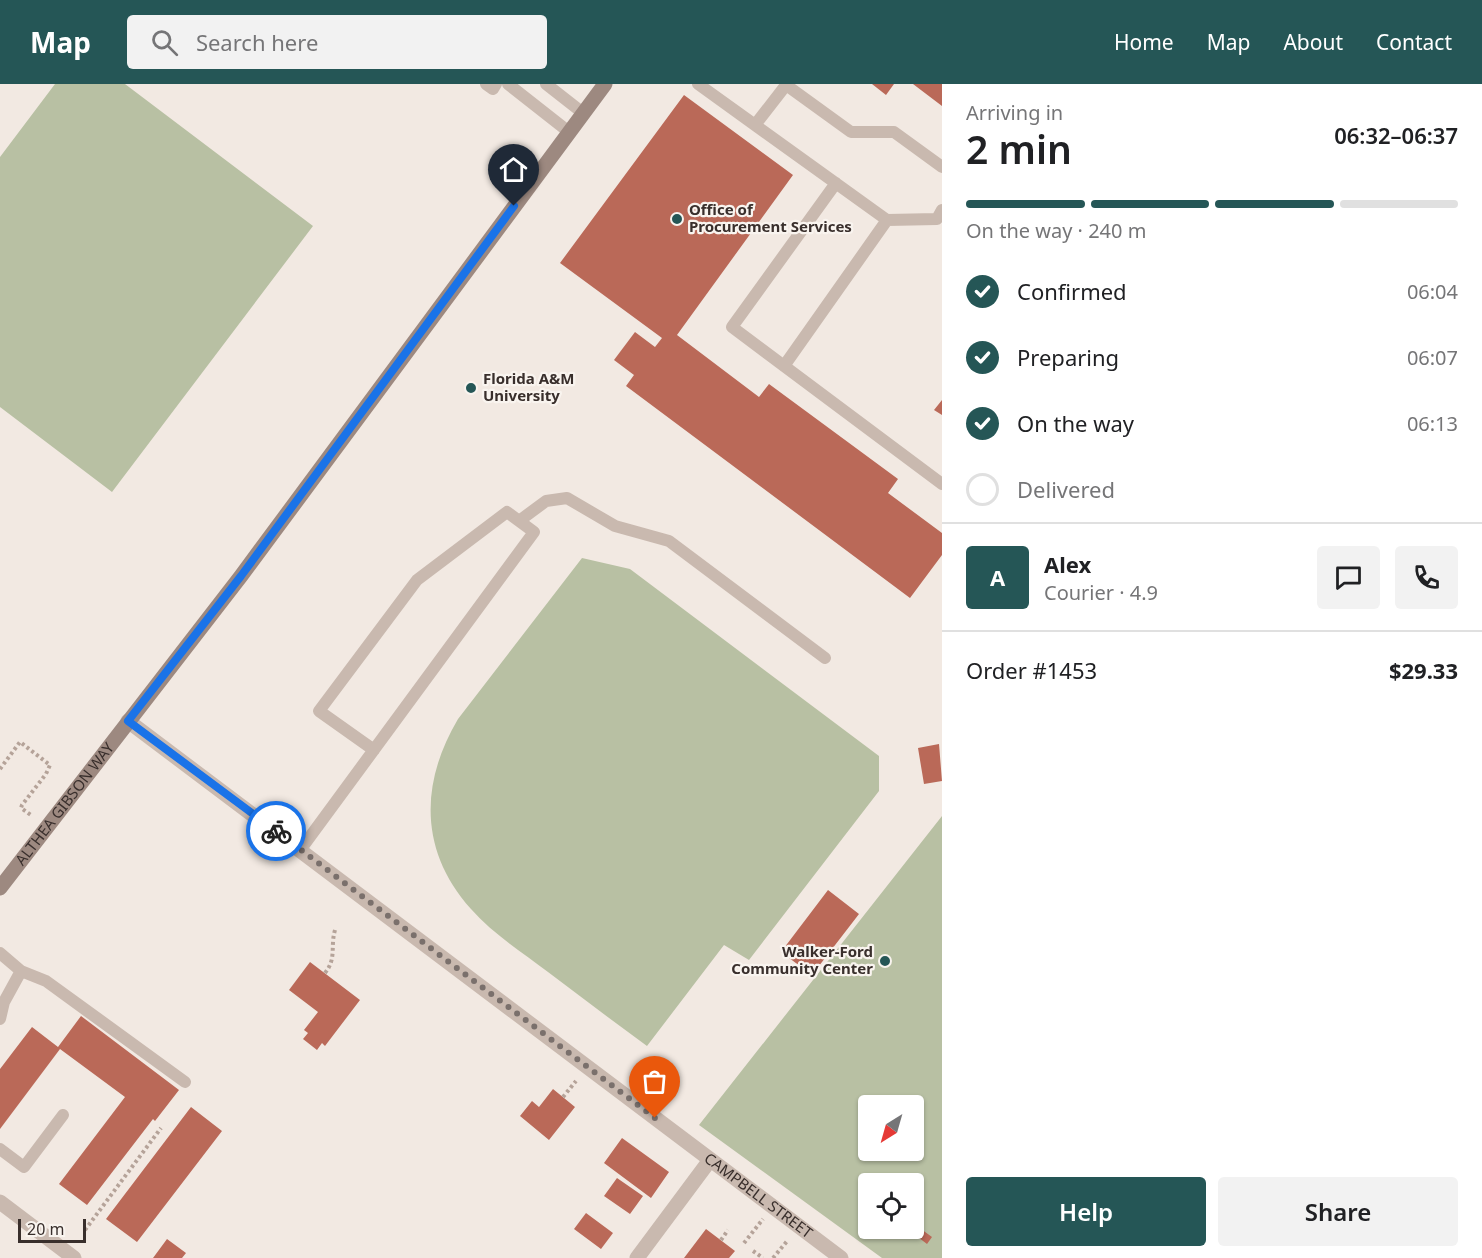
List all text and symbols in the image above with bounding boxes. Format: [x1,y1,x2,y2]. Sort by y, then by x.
search box [127,15,547,69]
text: Map [30,23,91,61]
icon: search [148,26,181,59]
text: Search here [196,27,318,57]
text: Home [1114,28,1174,56]
text: Map [1207,28,1250,56]
text: About [1283,28,1343,56]
text: Contact [1376,28,1452,56]
text: Arriving in [966,99,1063,126]
text: 06:32–06:37 [1334,120,1458,150]
text: 2 min [966,122,1072,175]
pin [488,144,539,206]
icon: home [497,153,530,186]
place label: Office of Procurement Services [689,199,852,236]
marker: Office of Procurement Services [670,212,684,226]
text: On the way · 240 m [966,217,1146,244]
icon: check [966,275,999,308]
text: Confirmed [1017,276,1127,306]
text: 06:04 [1407,278,1458,305]
icon: check [966,341,999,374]
text: Preparing [1017,342,1119,372]
text: 06:07 [1407,344,1458,371]
place label: Florida A&M University [483,368,574,405]
marker: Florida A&M University [464,381,478,395]
icon: check [966,407,999,440]
text: On the way [1017,408,1134,438]
text: 06:13 [1407,410,1458,437]
text: Delivered [1017,474,1115,504]
button: chat [1317,546,1380,609]
button: phone [1395,546,1458,609]
text: Alex [1044,549,1091,579]
text: A [990,562,1005,592]
text: Courier · 4.9 [1044,579,1158,606]
text: Order #1453 [966,655,1097,685]
text: $29.33 [1389,655,1458,685]
street label: ALTHEA GIBSON WAY [10,738,118,869]
courier [246,801,306,861]
icon: bike [260,815,293,848]
place label: Walker-Ford Community Center [731,941,873,978]
marker: Walker-Ford Community Center [878,954,892,968]
pin [629,1056,680,1118]
icon: bag [638,1065,671,1098]
north arrow [858,1095,924,1161]
map controls [858,1095,924,1239]
street label: CAMPBELL STREET [701,1148,818,1243]
button: locate [858,1173,924,1239]
button: Help [966,1177,1206,1246]
button: Share [1218,1177,1458,1246]
scale bar [18,1216,86,1244]
text: 20 m [27,1218,64,1240]

